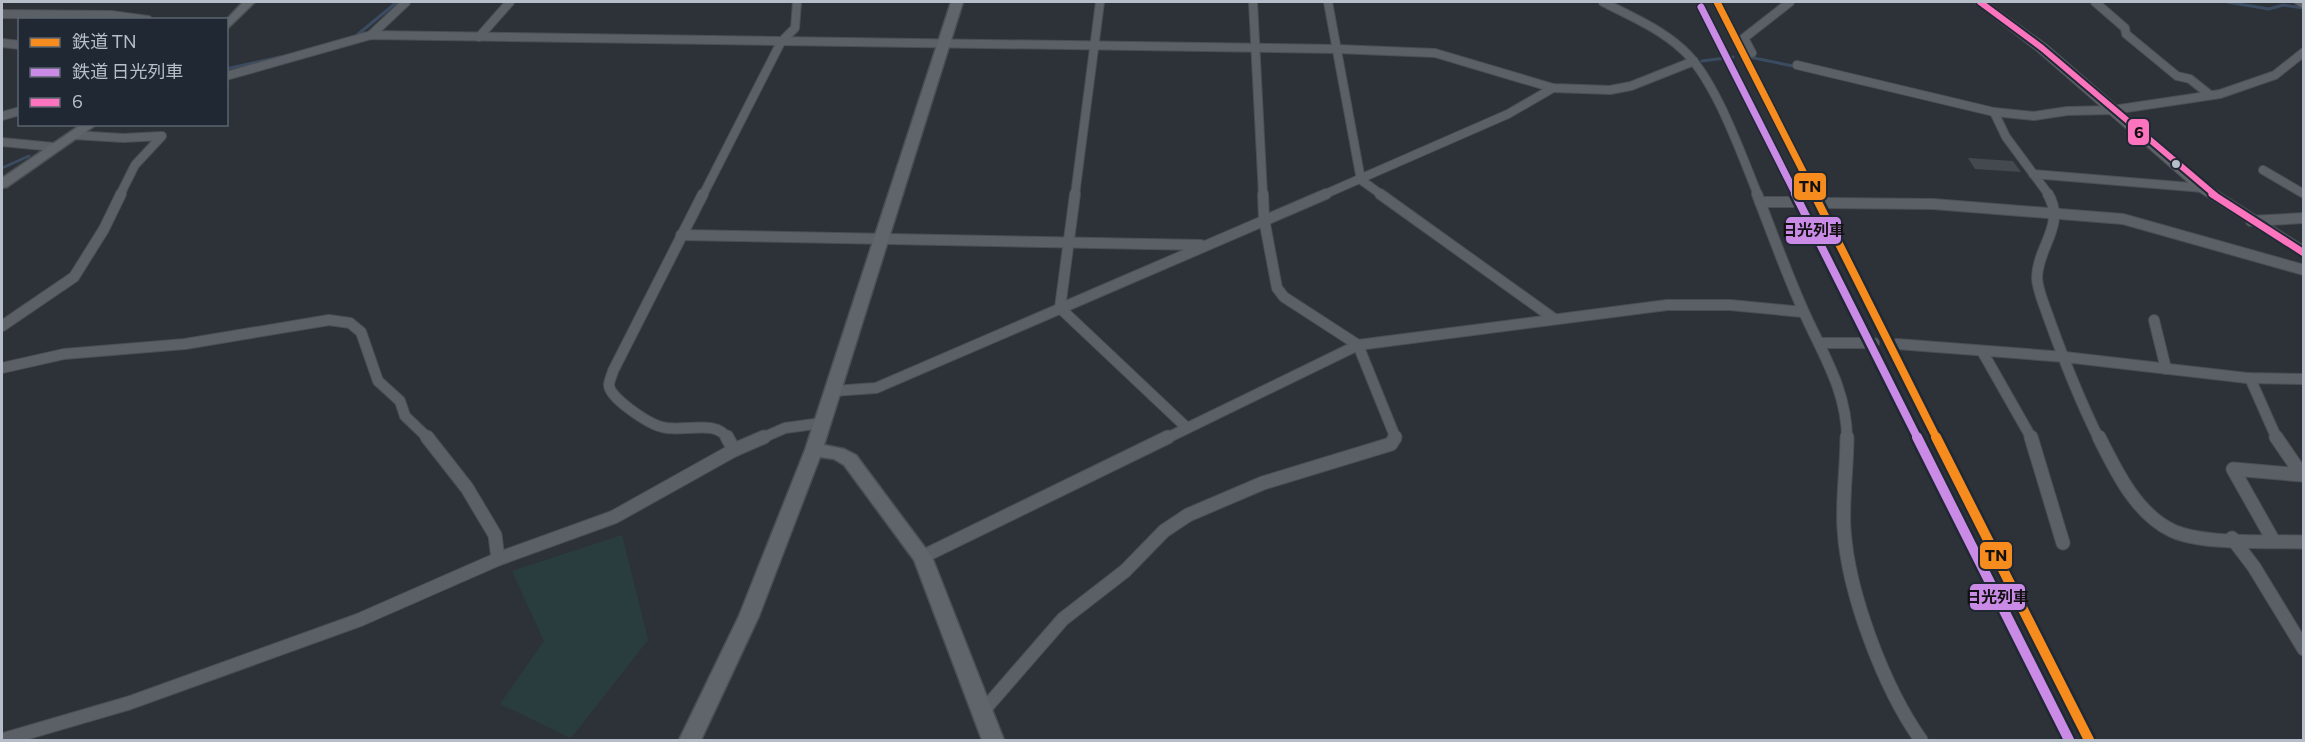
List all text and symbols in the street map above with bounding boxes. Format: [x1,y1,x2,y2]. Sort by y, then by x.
legend [18,18,228,126]
text: 鉄道 TN [72,30,137,52]
text: 鉄道 日光列車 [72,60,183,82]
text: 6 [72,90,83,112]
line badge: 6 [2127,118,2150,146]
text: 6 [2134,122,2144,141]
unlabelled marker [2170,158,2182,170]
line badge: TN [1793,172,1827,201]
text: TN [1799,176,1821,195]
line badge: 日光列車 [1785,216,1842,245]
text: 日光列車 [1781,220,1845,239]
line badge: TN [1979,541,2013,570]
text: TN [1985,545,2007,564]
line badge: 日光列車 [1969,583,2026,611]
text: 日光列車 [1965,587,2029,606]

